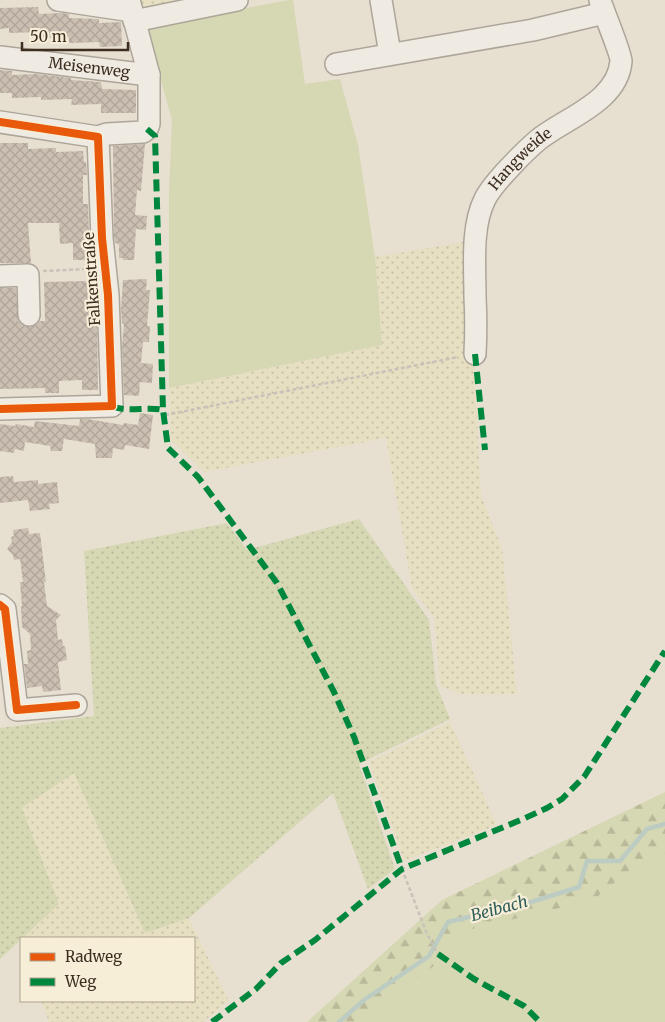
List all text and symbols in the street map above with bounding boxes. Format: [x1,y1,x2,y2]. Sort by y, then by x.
scale bar [22,20,129,52]
text: 50 m [30,27,67,46]
street label: Meisenweg [48,53,131,82]
street label: Hangweide [484,123,555,194]
street label: Falkenstraße [79,231,104,327]
water label: Beibach [468,891,530,925]
legend [20,937,195,1002]
text: Radweg [65,947,122,966]
text: Weg [64,972,96,991]

